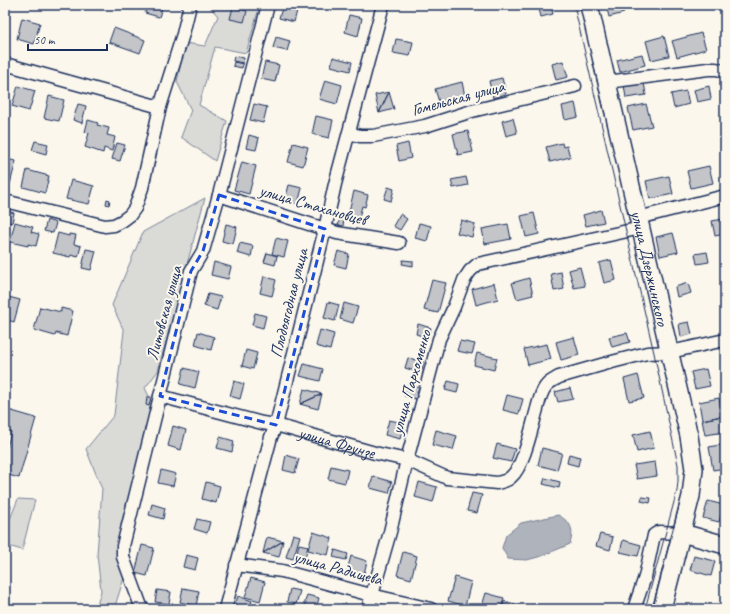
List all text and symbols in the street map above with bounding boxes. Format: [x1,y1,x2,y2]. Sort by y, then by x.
scale bar [28,26,107,52]
text: 50 m [34,32,56,48]
street label: Гомельская улица [409,75,508,120]
street label: улица Стахановцев [256,179,372,231]
street label: улица Дзержинского [626,207,674,329]
street label: Плодоягодная улица [265,244,313,360]
street label: Литовская улица [141,262,187,363]
street label: улица Пархоменко [386,327,436,438]
street label: улица Фрунзе [296,421,379,463]
street label: улица Радищева [290,546,386,590]

